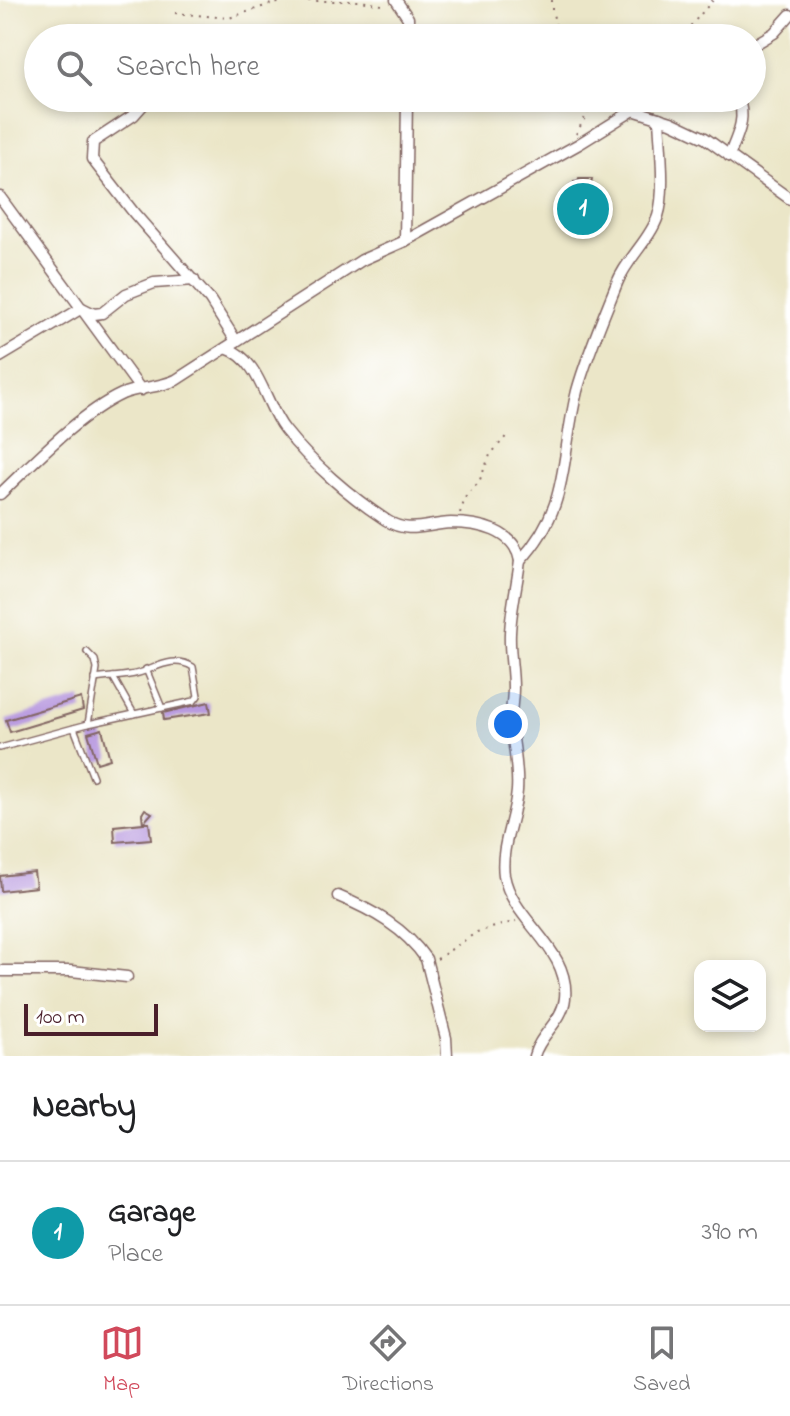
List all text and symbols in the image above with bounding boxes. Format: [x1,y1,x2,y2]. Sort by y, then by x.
search box [24,24,766,112]
icon: search [52,46,96,90]
text: Search here [116,46,260,90]
pin: 1 [557,179,609,239]
your location [488,704,528,744]
map controls [694,960,766,1032]
button: layers [694,960,766,1032]
scale bar [24,1000,158,1036]
text: 100 m [36,1002,85,1034]
text: Nearby [32,1083,136,1133]
text: Garage [108,1192,195,1236]
text: 1 [54,1214,62,1252]
text: 390 m [702,1214,758,1252]
text: Place [108,1236,163,1274]
tab: Map [100,1321,144,1401]
tab: Directions [343,1321,434,1401]
tab: Saved [633,1321,690,1401]

